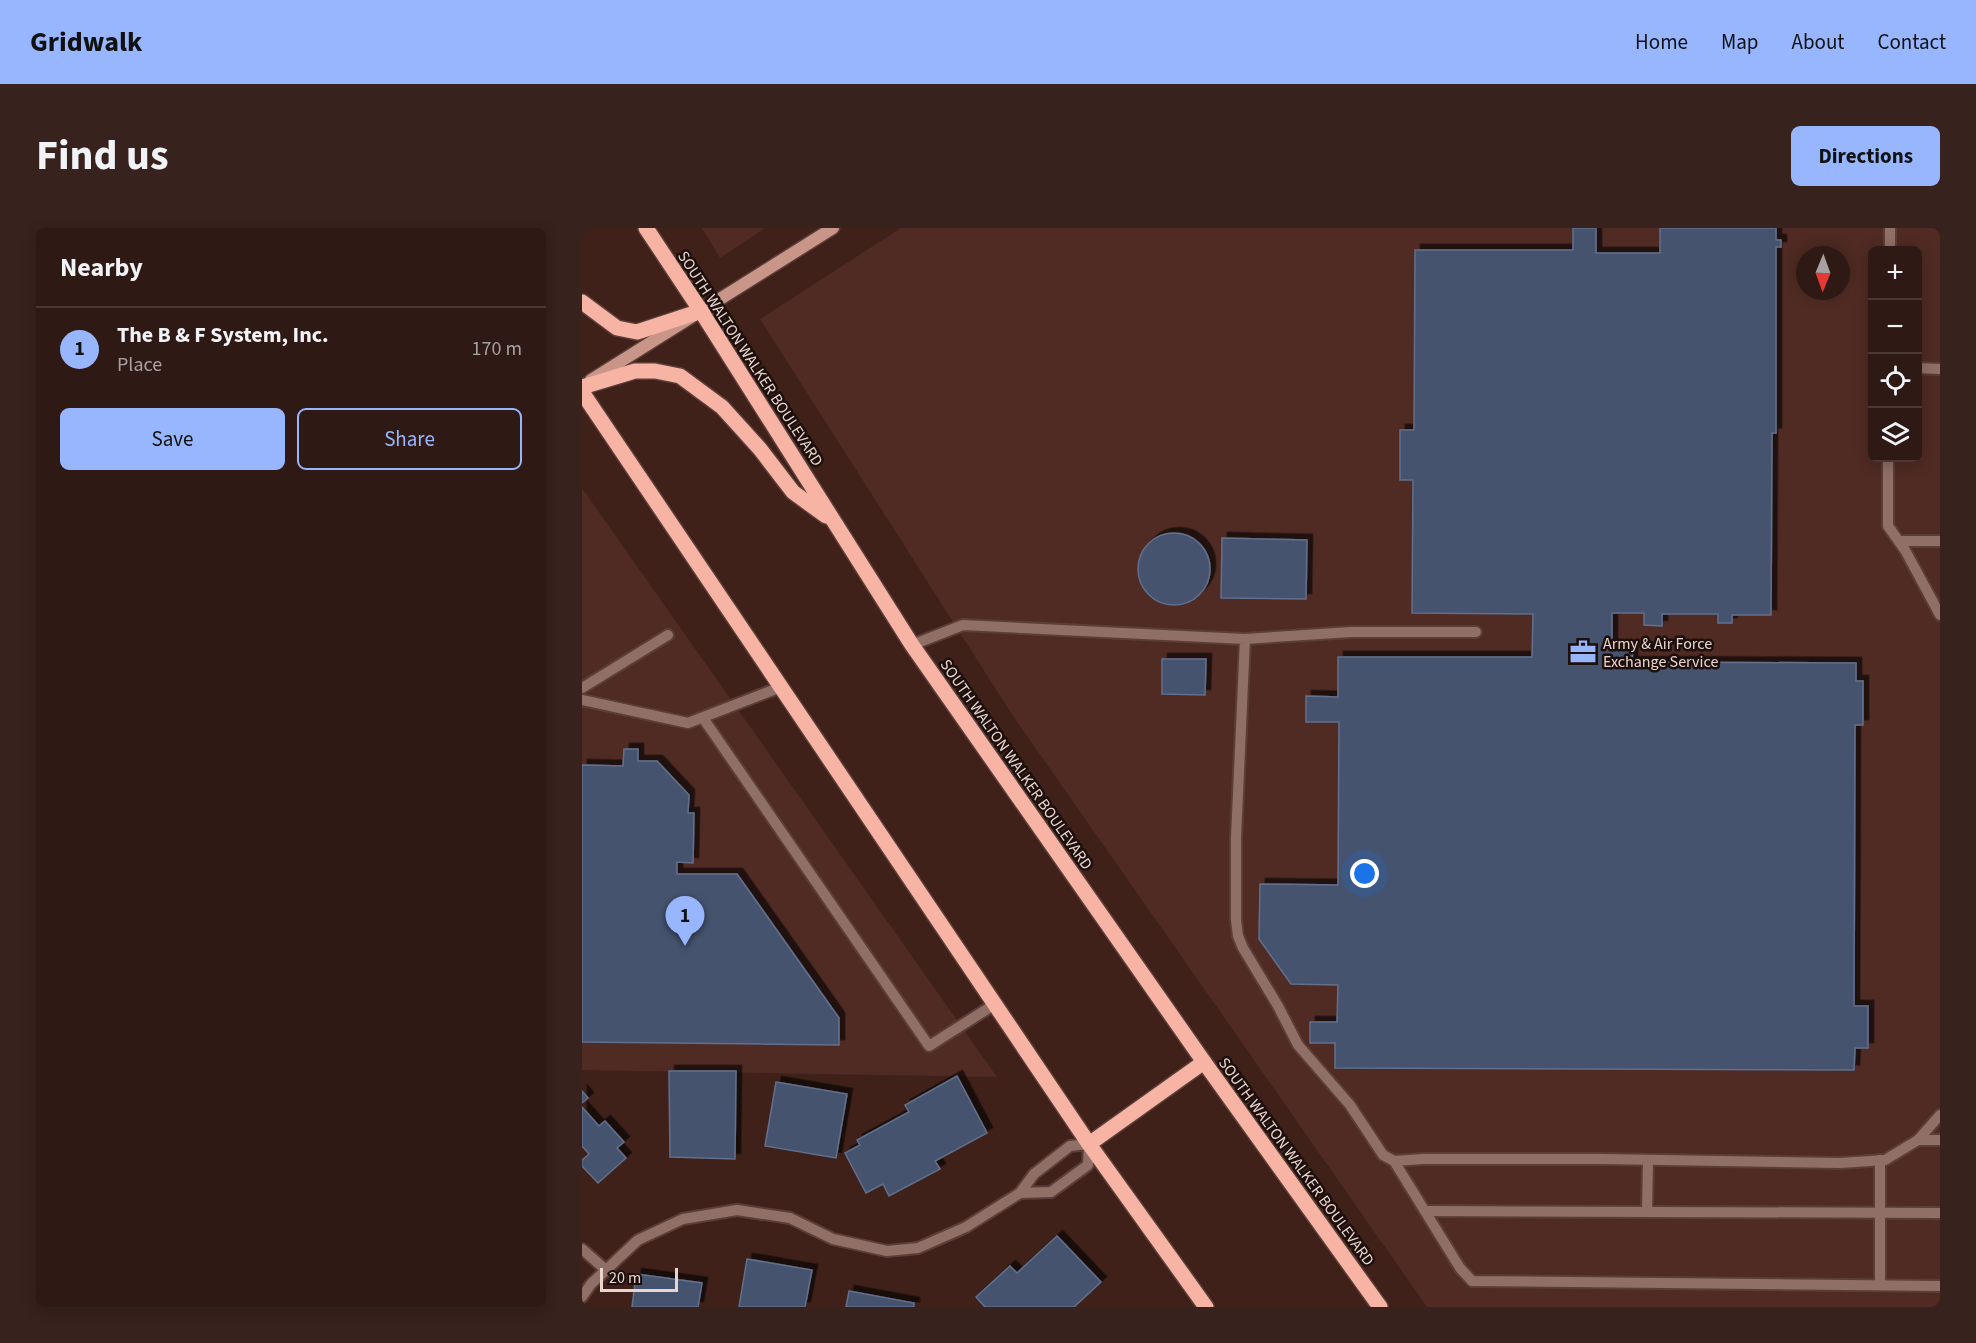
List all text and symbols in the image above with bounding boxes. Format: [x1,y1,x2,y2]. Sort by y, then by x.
text: Gridwalk [30,22,142,62]
text: Home [1635,27,1688,57]
text: Map [1721,27,1759,57]
text: About [1792,27,1844,57]
text: Contact [1877,27,1946,57]
text: Find us [36,126,169,186]
button: Directions [1791,126,1940,186]
north arrow [1796,246,1850,300]
map controls [1868,246,1922,462]
button: + [1868,246,1922,300]
street label: SOUTH WALTON WALKER BOULEVARD [672,247,828,471]
text: Nearby [60,249,143,286]
button: − [1868,300,1922,354]
text: The B & F System, Inc. [117,319,329,351]
text: 1 [74,335,85,363]
text: 170 m [472,335,522,363]
text: Place [117,351,162,379]
button: locate [1868,354,1922,408]
button: Save [60,408,285,470]
button: Share [297,408,522,470]
button: layers [1868,408,1922,462]
place label: Army & Air Force Exchange Service [1603,633,1718,673]
office icon: Army & Air Force Exchange Service [1568,637,1598,667]
street label: SOUTH WALTON WALKER BOULEVARD [935,655,1098,874]
your location [1350,859,1379,888]
pin: 1 [666,896,704,946]
street label: SOUTH WALTON WALKER BOULEVARD [1213,1053,1379,1270]
scale bar [600,1265,678,1292]
text: 20 m [609,1267,641,1289]

